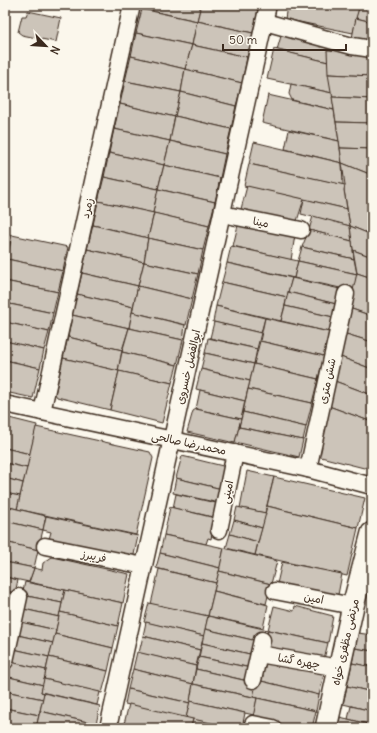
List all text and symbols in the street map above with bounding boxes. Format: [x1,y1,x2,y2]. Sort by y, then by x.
north arrow [26,26,66,66]
scale bar [223,26,346,52]
text: 50 m [229,32,258,47]
text: N [47,44,63,57]
street label: زمرد [78,196,96,220]
street label: مینا [252,214,270,230]
street label: ابوالفضل خسروی [173,328,204,406]
street label: شش متری [315,357,339,405]
street label: محمدرضا صالحی [150,428,228,459]
street label: امینی [218,479,237,505]
street label: فریبرز [79,546,108,566]
street label: امین [303,589,325,607]
street label: مرتضی مظفری خواه [328,597,363,687]
street label: چهره گشا [277,650,321,672]

